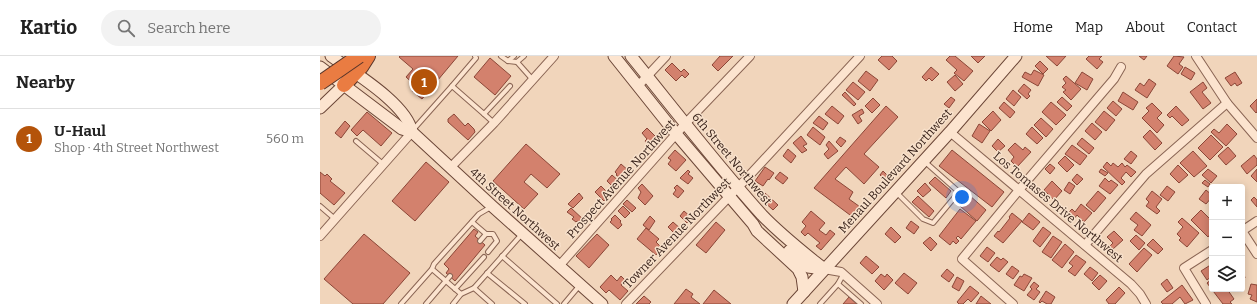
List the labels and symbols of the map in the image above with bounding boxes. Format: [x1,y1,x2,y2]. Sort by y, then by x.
pin: 1 [411,67,437,97]
street label: Menaul Boulevard Northwest [835,106,955,236]
street label: 6th Street Northwest [689,110,775,209]
street label: Prospect Avenue Northwest [564,116,678,241]
street label: Los Tomases Drive Northwest [991,149,1126,266]
street label: 4th Street Northwest [467,165,563,254]
street label: Towner Avenue Northwest [621,174,734,291]
your location [952,187,972,207]

